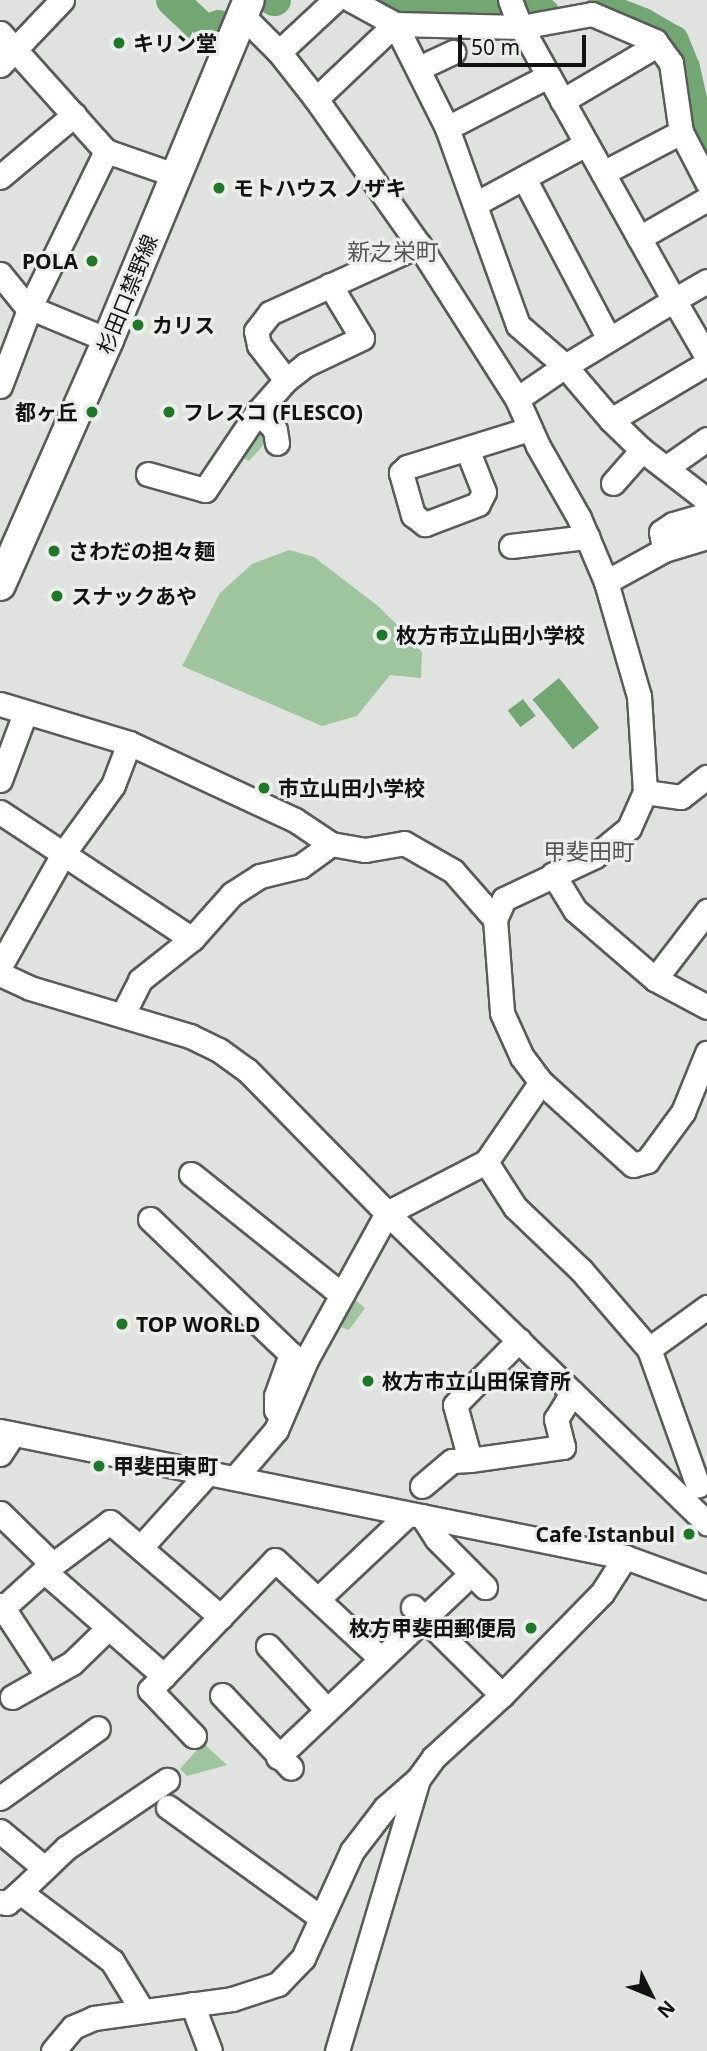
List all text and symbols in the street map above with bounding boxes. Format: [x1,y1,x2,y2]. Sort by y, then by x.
scale bar [462,21,590,65]
place label: キリン堂 [133,30,217,56]
text: 50 m [471,33,520,61]
marker: キリン堂 [111,35,127,51]
place label: モトハウス ノザキ [233,175,406,201]
marker: モトハウス ノザキ [211,180,227,196]
street label: 杉田口禁野線 [92,231,162,357]
district label: 新之栄町 [347,237,439,265]
place label: POLA [22,248,78,274]
marker: POLA [84,253,100,269]
place label: カリス [152,312,215,338]
marker: カリス [130,317,146,333]
place label: 都ヶ丘 [15,399,78,425]
place label: フレスコ (FLESCO) [183,399,363,425]
marker: 都ヶ丘 [84,404,100,420]
marker: フレスコ (FLESCO) [161,404,177,420]
place label: さわだの担々麺 [68,538,215,564]
marker: さわだの担々麺 [46,543,62,559]
place label: スナックあや [71,583,197,609]
marker: スナックあや [49,588,65,604]
place label: 枚方市立山田小学校 [396,622,585,648]
marker: 枚方市立山田小学校 [374,627,390,643]
place label: 市立山田小学校 [278,775,425,801]
marker: 市立山田小学校 [256,780,272,796]
district label: 甲斐田町 [543,837,635,865]
place label: TOP WORLD [136,1311,260,1337]
marker: TOP WORLD [114,1316,130,1332]
place label: 枚方市立山田保育所 [382,1368,571,1394]
marker: 枚方市立山田保育所 [360,1373,376,1389]
place label: 甲斐田東町 [113,1453,218,1479]
marker: 甲斐田東町 [91,1458,107,1474]
place label: Cafe Istanbul [536,1521,675,1547]
marker: Cafe Istanbul [681,1526,697,1542]
place label: 枚方甲斐田郵便局 [349,1615,517,1641]
marker: 枚方甲斐田郵便局 [523,1620,539,1636]
north arrow [616,1960,686,2030]
text: N [652,1995,681,2024]

